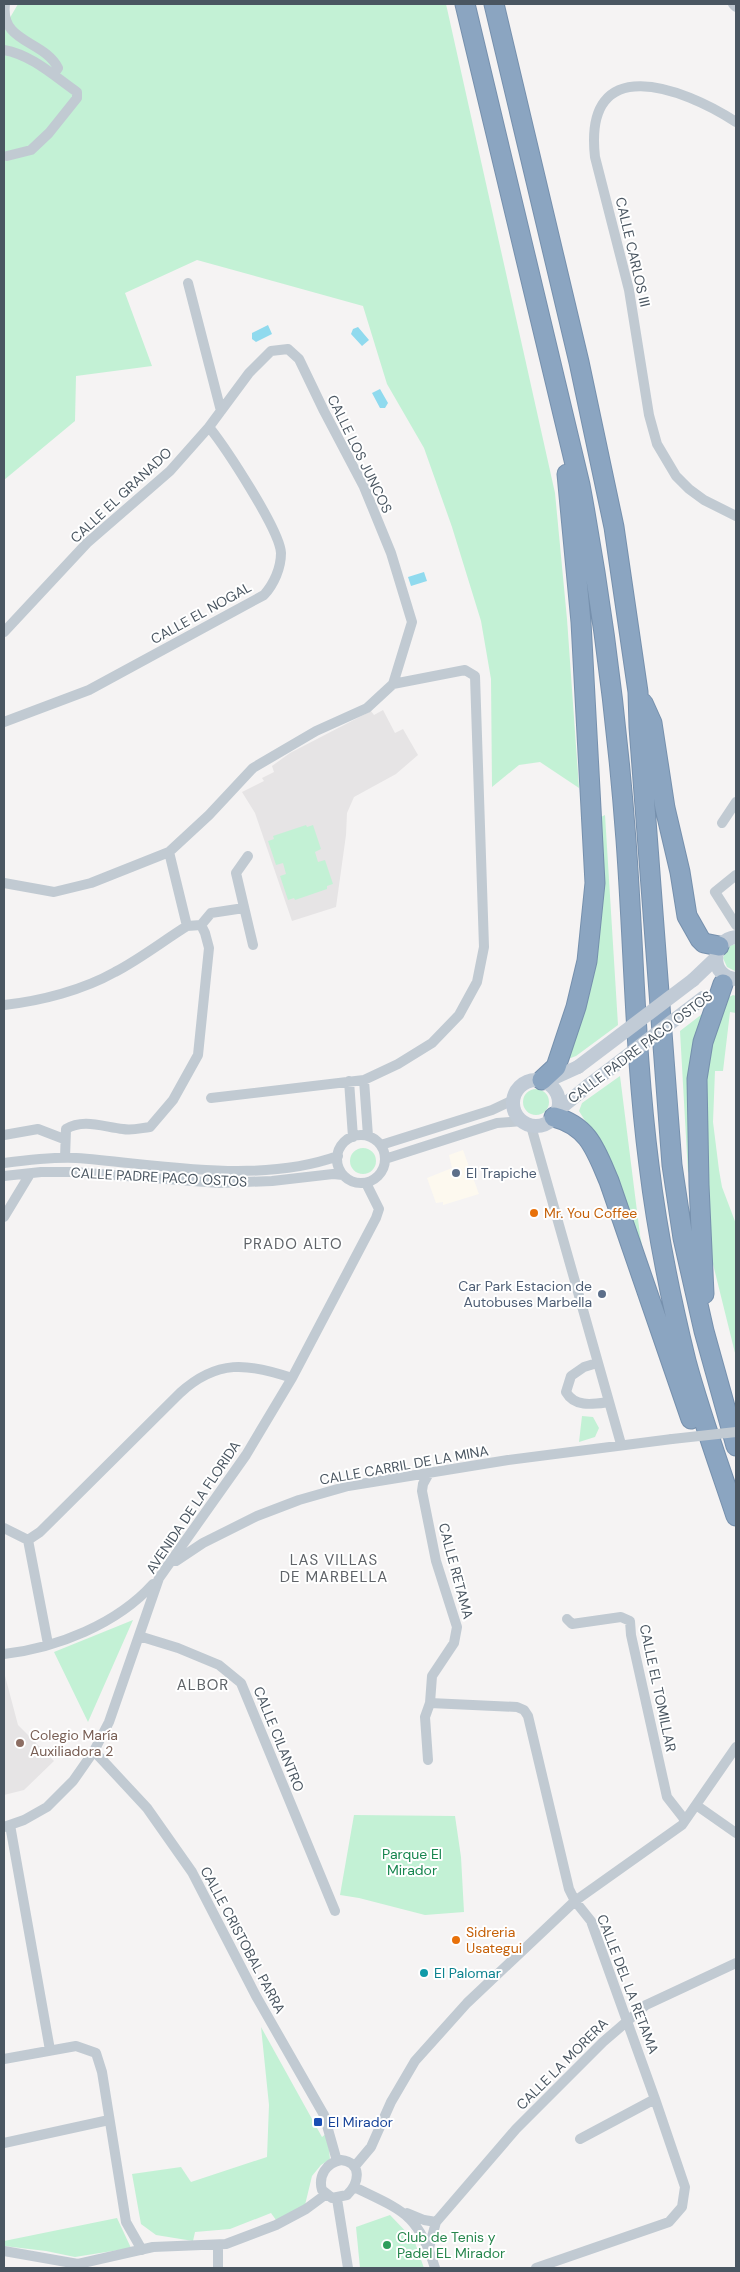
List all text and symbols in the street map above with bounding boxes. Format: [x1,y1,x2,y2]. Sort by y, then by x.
street label: CALLE CARLOS III [612,195,654,309]
street label: CALLE LOS JUNCOS [324,392,396,516]
street label: CALLE EL GRANADO [67,443,176,547]
street label: CALLE EL NOGAL [148,578,254,648]
street label: CALLE PADRE PACO OSTOS [564,987,716,1107]
street label: CALLE PADRE PACO OSTOS [70,1163,248,1191]
place label: El Trapiche [466,1164,537,1182]
marker: El Trapiche [450,1167,462,1179]
place label: Mr. You Coffee [544,1204,637,1222]
marker: Mr. You Coffee [528,1207,540,1219]
district label: PRADO ALTO [243,1234,343,1254]
place label: Car Park Estacion de Autobuses Marbella [458,1277,592,1311]
marker: Car Park Estacion de Autobuses Marbella [596,1288,608,1300]
street label: AVENIDA DE LA FLORIDA [142,1437,244,1577]
street label: CALLE CARRIL DE LA MINA [318,1441,490,1489]
street label: CALLE RETAMA [435,1521,477,1621]
district label: LAS VILLAS DE MARBELLA [280,1550,388,1587]
street label: CALLE EL TOMILLAR [636,1622,680,1754]
district label: ALBOR [177,1675,229,1695]
street label: CALLE CILANTRO [250,1684,308,1795]
place label: Colegio María Auxiliadora 2 [30,1726,118,1760]
marker: Colegio María Auxiliadora 2 [14,1737,26,1749]
park label: Parque El Mirador [382,1845,442,1879]
street label: CALLE CRISTOBAL PARRA [197,1863,289,2017]
street label: CALLE DEL LA RETAMA [593,1912,663,2056]
place label: Sidreria Usategui [466,1923,522,1957]
marker: Sidreria Usategui [450,1934,462,1946]
place label: El Palomar [434,1964,501,1982]
marker: El Palomar [418,1967,430,1979]
street label: CALLE LA MORERA [512,2014,612,2114]
place label: El Mirador [328,2113,393,2131]
marker: El Mirador [312,2116,324,2128]
place label: Club de Tenis y Padel EL Mirador [397,2228,505,2262]
marker: Club de Tenis y Padel EL Mirador [381,2239,393,2251]

